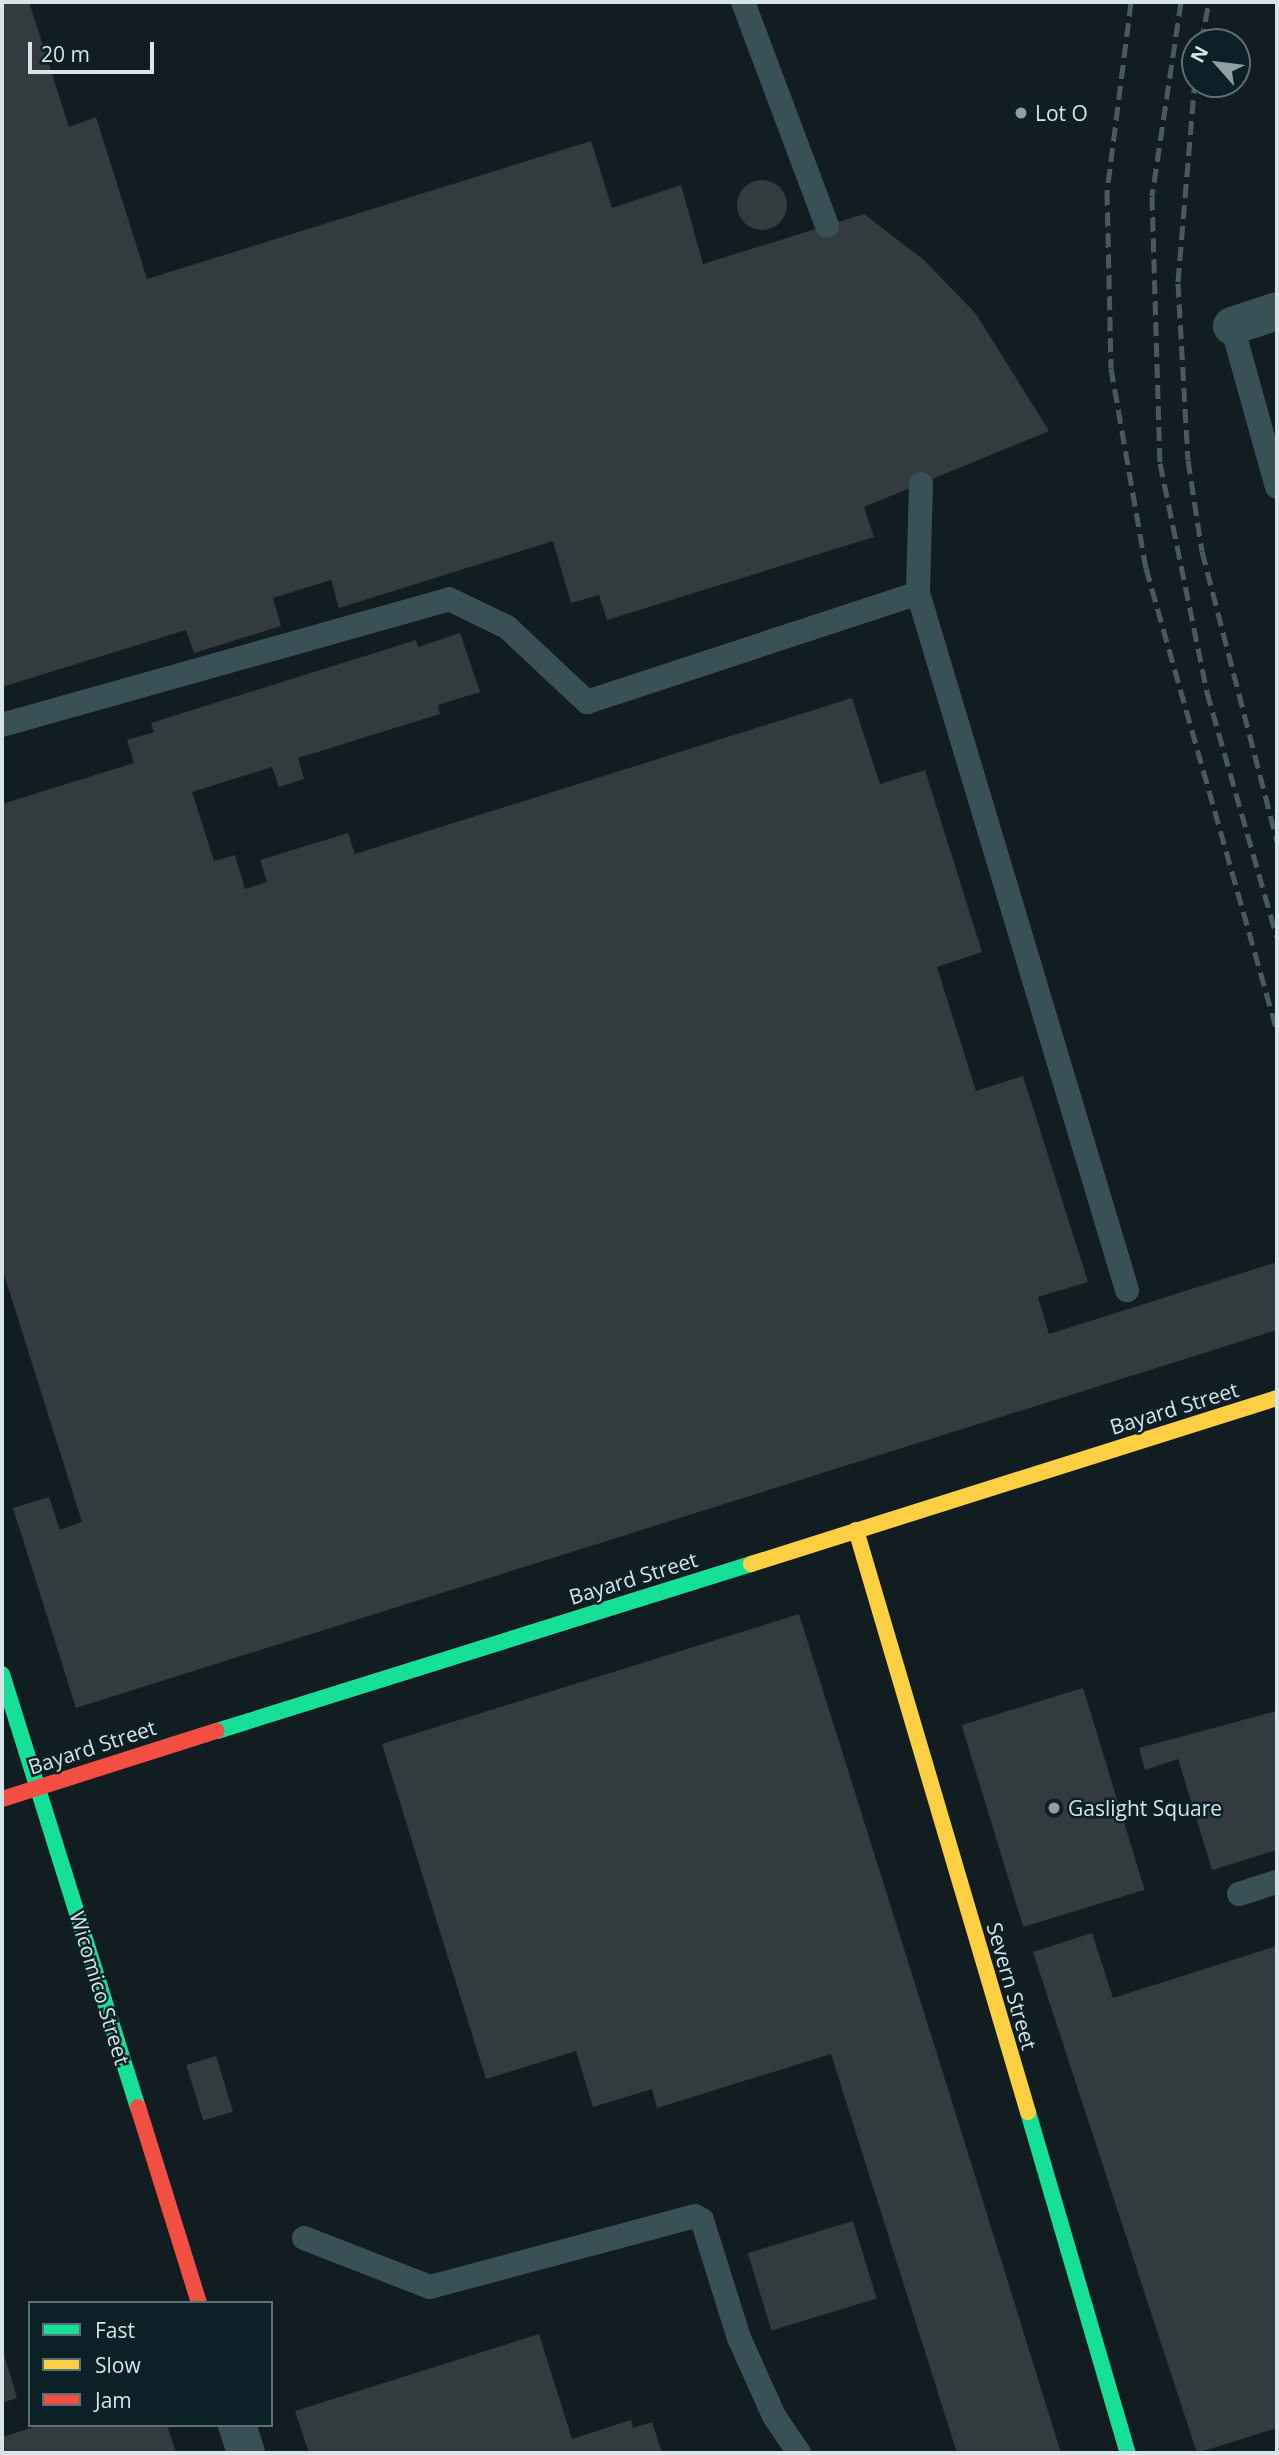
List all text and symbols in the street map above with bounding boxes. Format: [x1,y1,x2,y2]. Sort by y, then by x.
scale bar [32,28,158,72]
north arrow [1181,28,1251,98]
text: 20 m [41,40,90,68]
text: N [1184,41,1214,67]
place label: Lot O [1035,100,1088,126]
marker: Lot O [1013,105,1029,121]
street label: Bayard Street [1107,1377,1241,1439]
street label: Bayard Street [566,1547,700,1609]
street label: Bayard Street [25,1714,159,1780]
place label: Gaslight Square [1068,1795,1222,1821]
marker: Gaslight Square [1046,1800,1062,1816]
street label: Wicomico Street [65,1908,135,2068]
street label: Severn Street [982,1919,1042,2053]
legend [28,2301,273,2427]
text: Fast [95,2316,135,2344]
text: Slow [95,2351,141,2379]
text: Jam [95,2386,132,2414]

